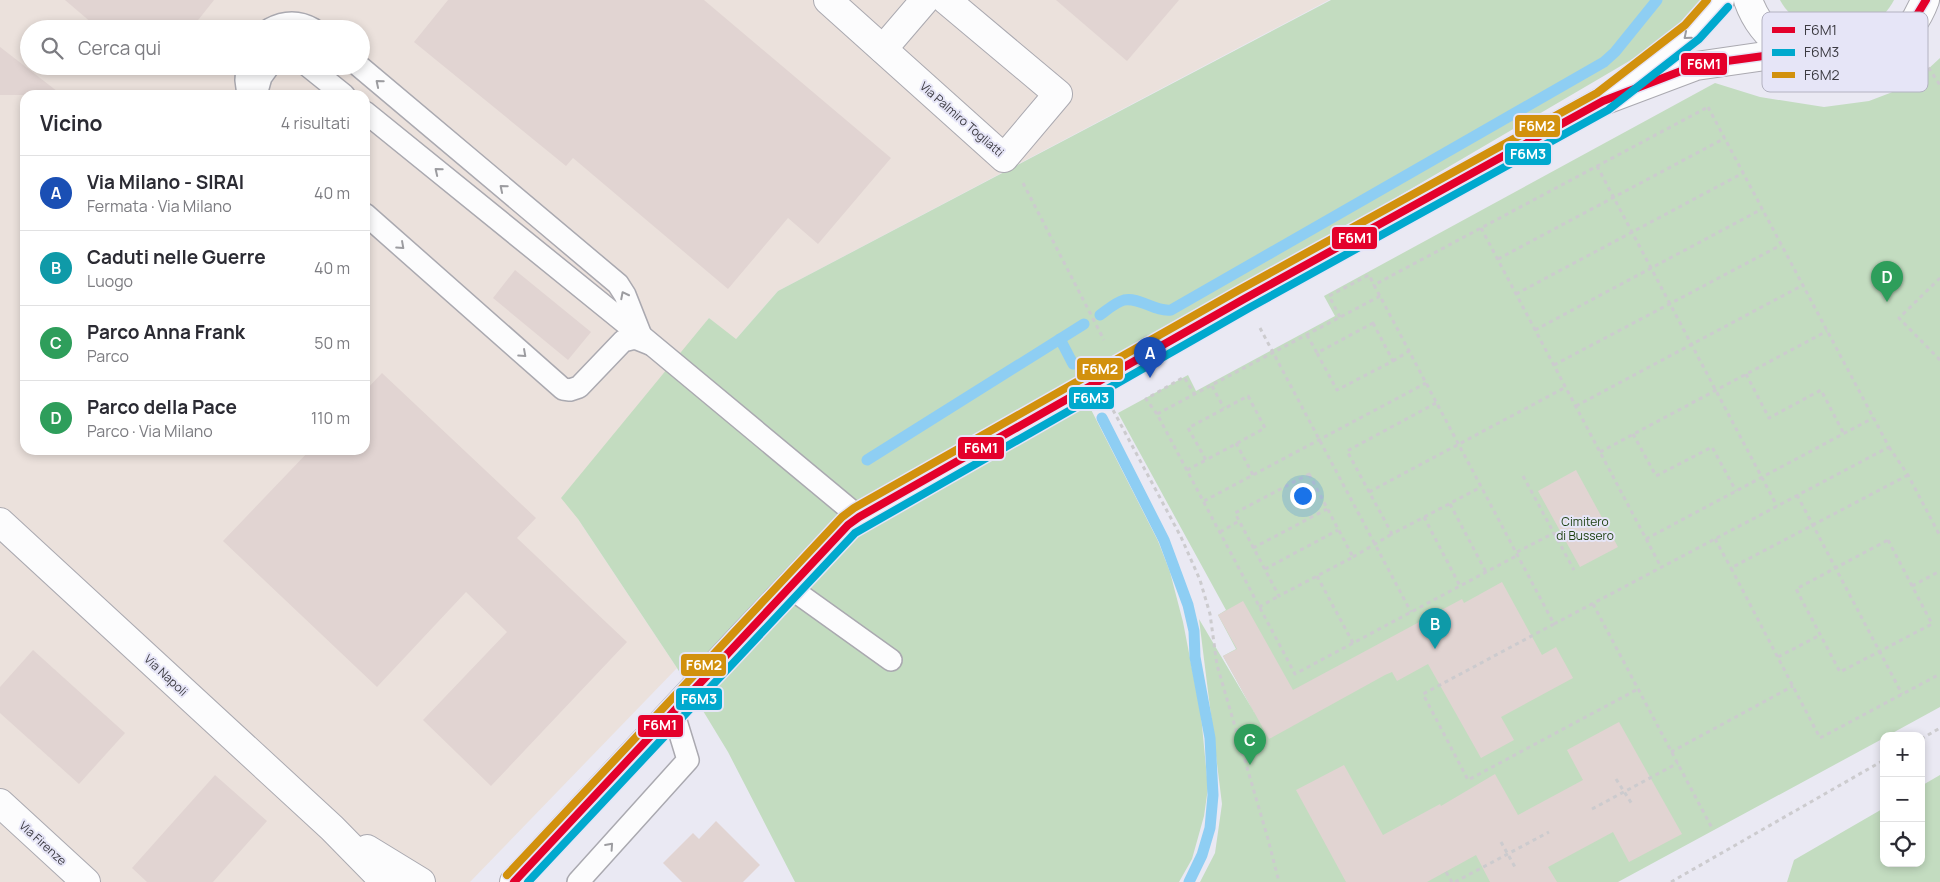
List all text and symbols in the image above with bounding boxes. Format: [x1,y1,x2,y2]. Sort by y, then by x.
legend [1762,12,1928,92]
search box [20,20,370,75]
text: F6M1 [1804,20,1837,39]
one-way arrow [1684,30,1693,39]
icon: search [38,34,66,62]
text: Cerca qui [78,35,161,61]
text: F6M3 [1804,42,1839,61]
line badge: F6M1 [1680,52,1728,76]
text: F6M1 [1687,54,1721,73]
text: F6M2 [1804,65,1840,84]
street label: Via Palmiro Togliatti [916,78,1008,160]
one-way arrow [376,81,385,89]
text: Vicino [40,109,103,137]
text: 4 risultati [281,112,350,134]
line badge: F6M2 [1514,114,1561,138]
text: F6M2 [1519,116,1555,135]
line badge: F6M3 [1504,142,1552,166]
text: F6M3 [1510,144,1546,163]
text: Via Milano - SIRAI [87,169,244,195]
one-way arrow [435,169,444,177]
text: A [51,182,61,204]
text: 40 m [314,182,350,204]
one-way arrow [500,185,509,194]
text: Fermata · Via Milano [87,195,232,217]
line badge: F6M1 [1331,226,1378,250]
text: F6M1 [1338,228,1372,247]
one-way arrow [396,240,405,249]
text: Caduti nelle Guerre [87,244,266,270]
text: B [51,257,61,279]
text: 40 m [314,257,350,279]
pin: D [1871,261,1903,302]
text: Luogo [87,270,133,292]
one-way arrow [620,291,630,300]
text: Parco Anna Frank [87,319,245,345]
text: C [50,332,62,354]
text: 50 m [314,332,350,354]
pin: A [1134,337,1166,378]
text: Parco [87,345,129,367]
one-way arrow [517,348,526,357]
line badge: F6M2 [1076,357,1124,381]
text: F6M2 [1082,359,1118,378]
line badge: F6M3 [1068,386,1115,410]
text: F6M3 [1073,388,1109,407]
text: Parco della Pace [87,394,237,420]
text: D [50,407,62,429]
text: 110 m [311,407,350,429]
text: Parco · Via Milano [87,420,213,442]
line badge: F6M1 [957,436,1005,460]
text: F6M1 [964,438,998,457]
your location [1290,483,1316,509]
park label: Cimitero di Bussero [1556,513,1614,544]
pin: B [1419,608,1451,649]
street label: Via Napoli [141,651,191,699]
line badge: F6M2 [680,653,727,677]
text: F6M2 [686,655,722,674]
line badge: F6M3 [675,687,723,711]
text: F6M3 [681,689,717,708]
line badge: F6M1 [637,714,684,738]
text: F6M1 [643,715,677,734]
pin: C [1234,724,1266,765]
map controls [1880,732,1925,867]
button: + [1880,732,1925,777]
button: − [1880,777,1925,822]
street label: Via Firenze [15,817,71,869]
button: locate [1880,822,1925,867]
one-way arrow [605,842,614,851]

